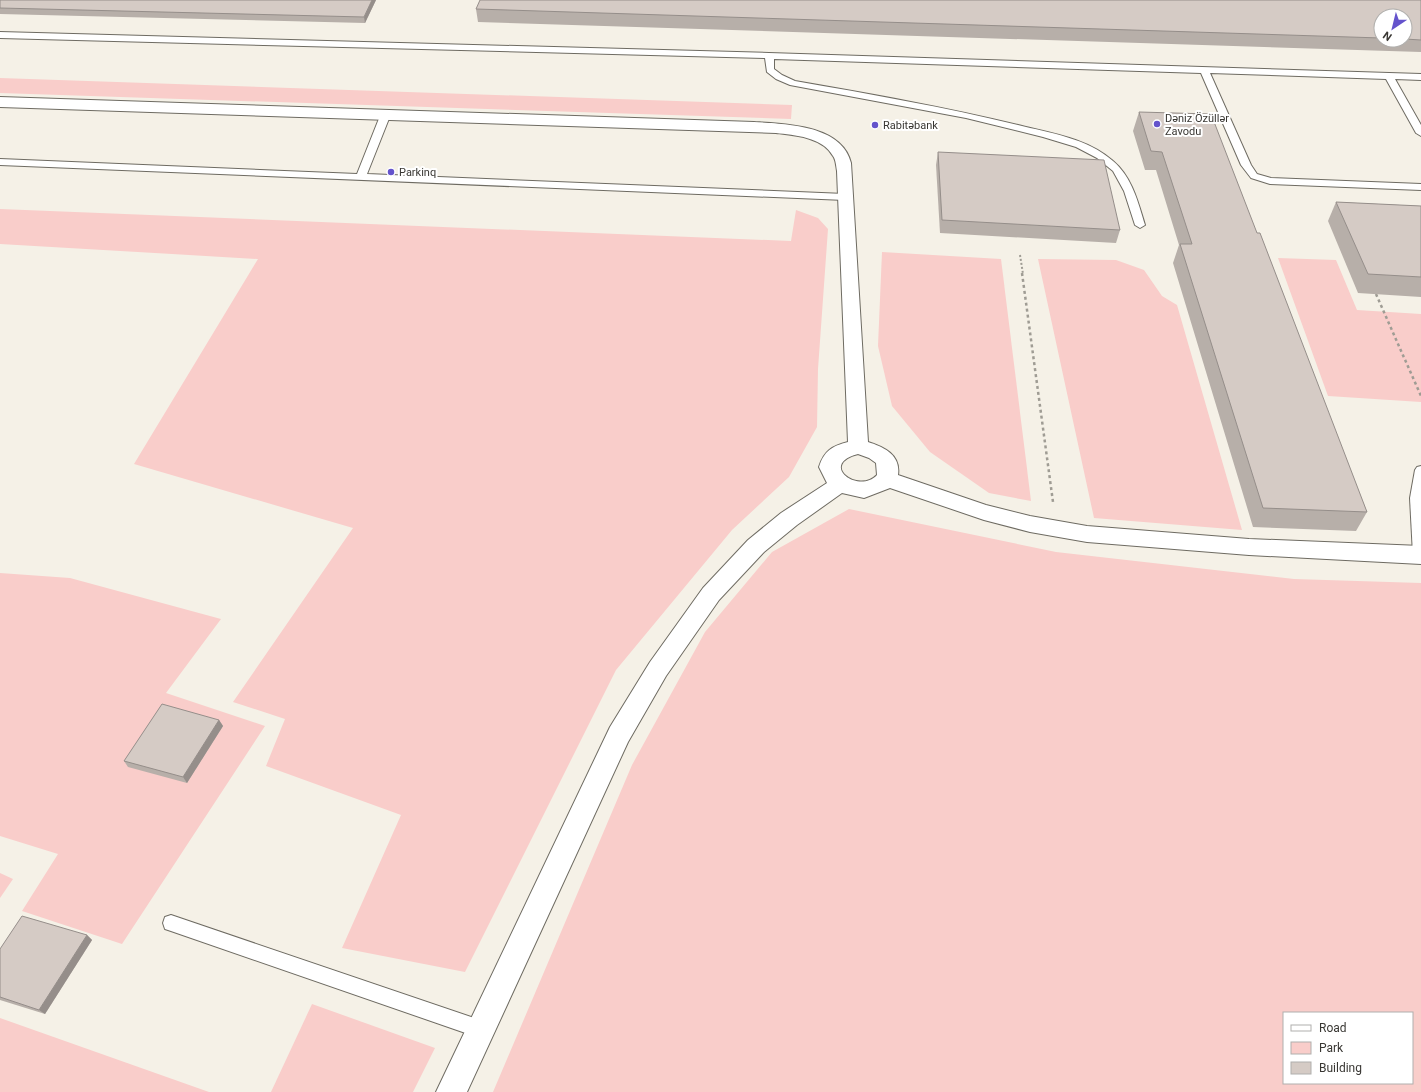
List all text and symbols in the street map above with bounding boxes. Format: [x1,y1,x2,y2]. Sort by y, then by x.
north arrow [1373,8,1413,48]
text: N [1380,28,1394,43]
place label: Dəniz Özüllər Zavodu [1165,112,1229,138]
place label: Rabitəbank [883,119,938,132]
marker: Dəniz Özüllər Zavodu [1152,119,1162,129]
marker: Rabitəbank [870,120,880,130]
place label: Parkinq [399,166,436,179]
marker: Parkinq [386,167,396,177]
legend [1283,1012,1413,1084]
text: Road [1319,1021,1347,1035]
text: Park [1319,1041,1344,1055]
text: Building [1319,1061,1362,1075]

